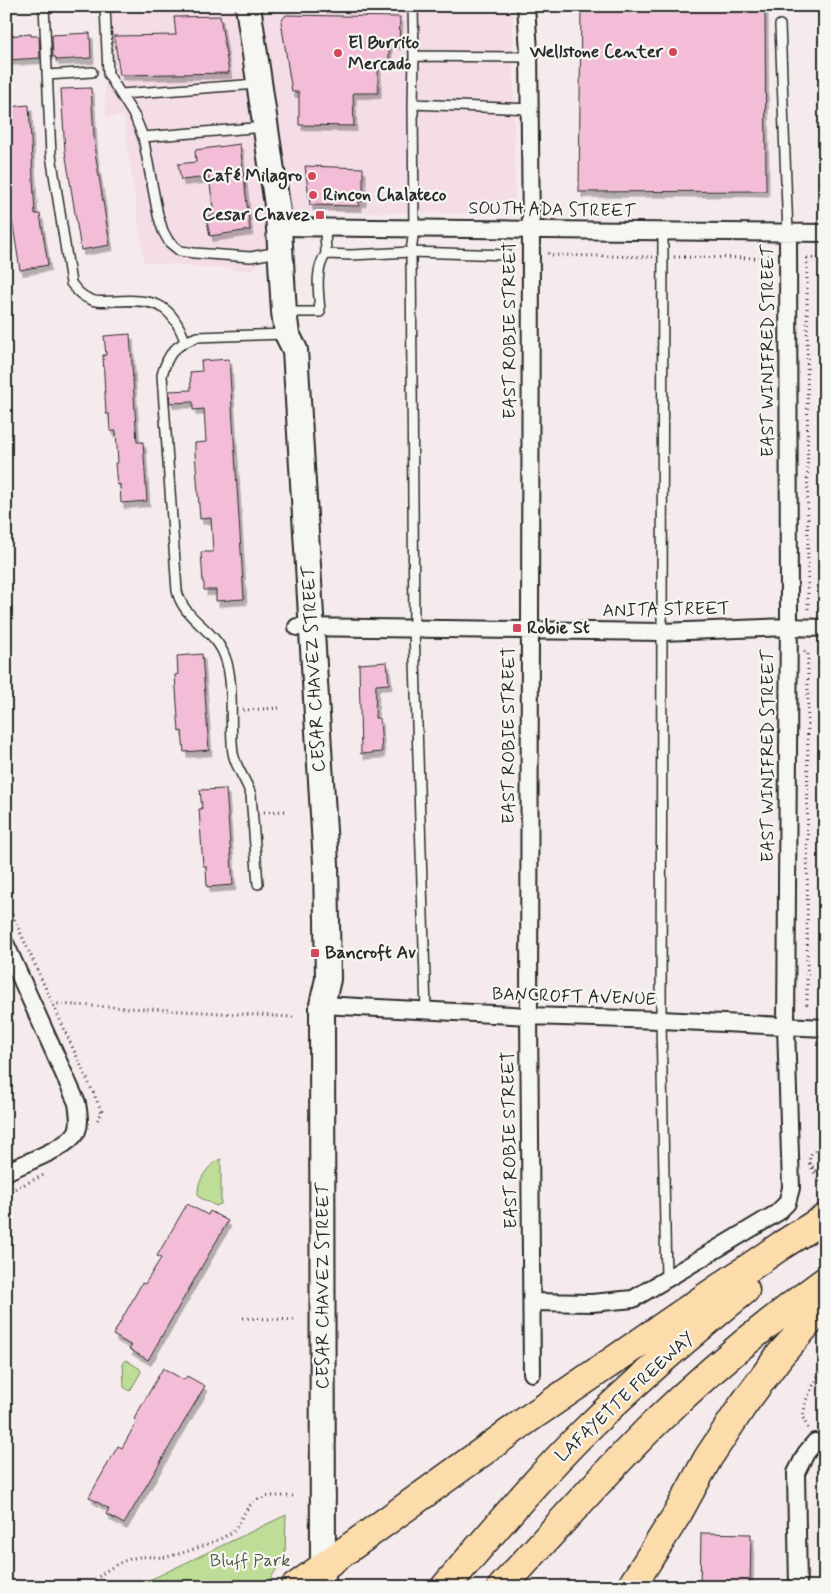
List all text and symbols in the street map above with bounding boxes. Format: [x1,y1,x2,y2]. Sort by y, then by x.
place label: El Burrito Mercado [348,31,419,76]
place label: Wellstone Center [529,40,664,64]
marker: Wellstone Center [667,46,679,58]
marker: El Burrito Mercado [332,47,344,59]
place label: Café Milagro [202,164,303,190]
marker: Café Milagro [306,170,318,182]
place label: Rincon Chalateco [323,183,447,207]
marker: Rincon Chalateco [307,189,319,201]
street label: SOUTH ADA STREET [468,197,637,223]
place label: Cesar Chavez [202,203,310,227]
marker: Cesar Chavez [314,209,326,221]
street label: EAST ROBIE STREET [498,241,522,419]
street label: EAST WINIFRED STREET [756,244,780,457]
street label: CESAR CHAVEZ STREET [297,564,331,773]
street label: ANITA STREET [602,597,730,623]
place label: Robie St [527,616,590,640]
marker: Robie St [511,622,523,634]
street label: EAST ROBIE STREET [497,646,521,824]
street label: EAST WINIFRED STREET [756,649,780,862]
place label: Bancroft Av [325,941,416,965]
marker: Bancroft Av [309,947,321,959]
street label: BANCROFT AVENUE [491,982,657,1012]
street label: EAST ROBIE STREET [496,1051,524,1229]
street label: CESAR CHAVEZ STREET [311,1182,335,1389]
street label: LAFAYETTE FREEWAY [550,1326,700,1468]
park label: Bluff Park [210,1549,290,1573]

